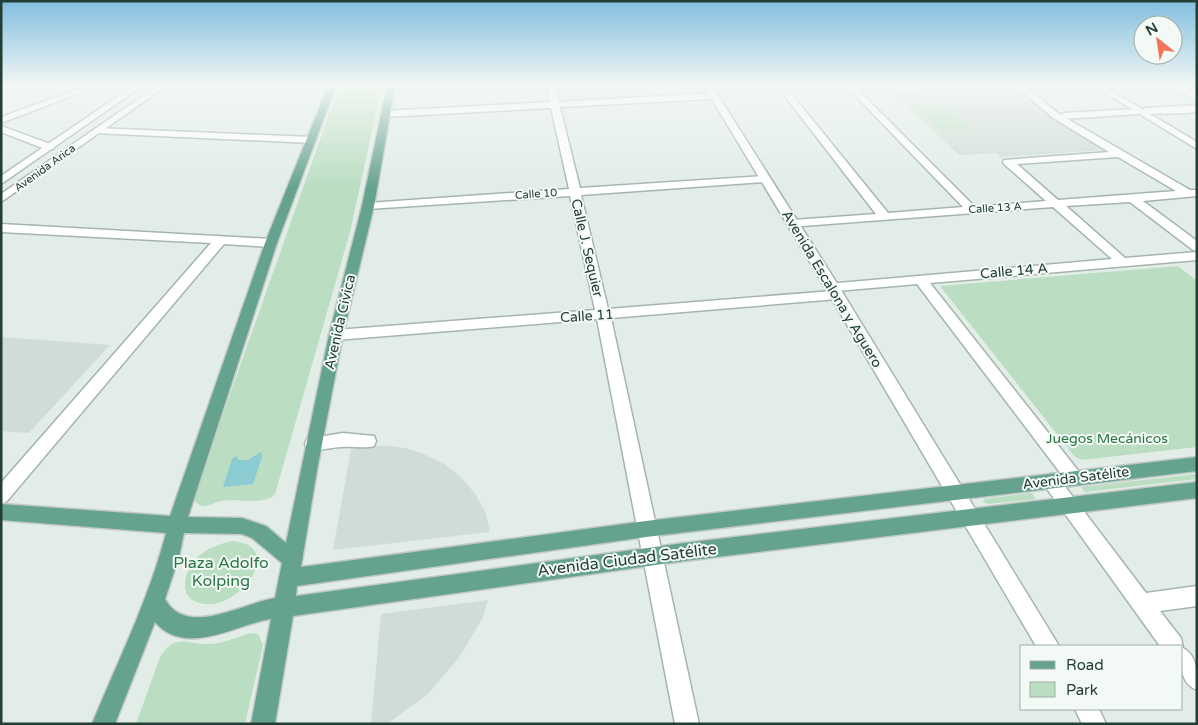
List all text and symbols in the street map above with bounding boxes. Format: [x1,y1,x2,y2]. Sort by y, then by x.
north arrow [1133,15,1183,65]
text: N [1143,19,1161,39]
street label: Avenida Arica [12,141,78,195]
street label: Calle 10 [514,186,558,202]
street label: Calle J. Sequier [567,197,607,300]
street label: Calle 13 A [968,200,1022,216]
street label: Avenida Escalona y Aguero [778,207,886,371]
street label: Calle 14 A [979,260,1049,282]
street label: Avenida Cívica [321,273,359,371]
street label: Calle 11 [560,306,614,326]
park label: Juegos Mecánicos [1046,430,1168,447]
street label: Avenida Satélite [1022,463,1130,493]
street label: Avenida Ciudad Satélite [536,539,718,581]
park label: Plaza Adolfo Kolping [173,553,269,591]
legend [1020,645,1183,710]
text: Road [1066,656,1104,674]
text: Park [1066,681,1098,699]

